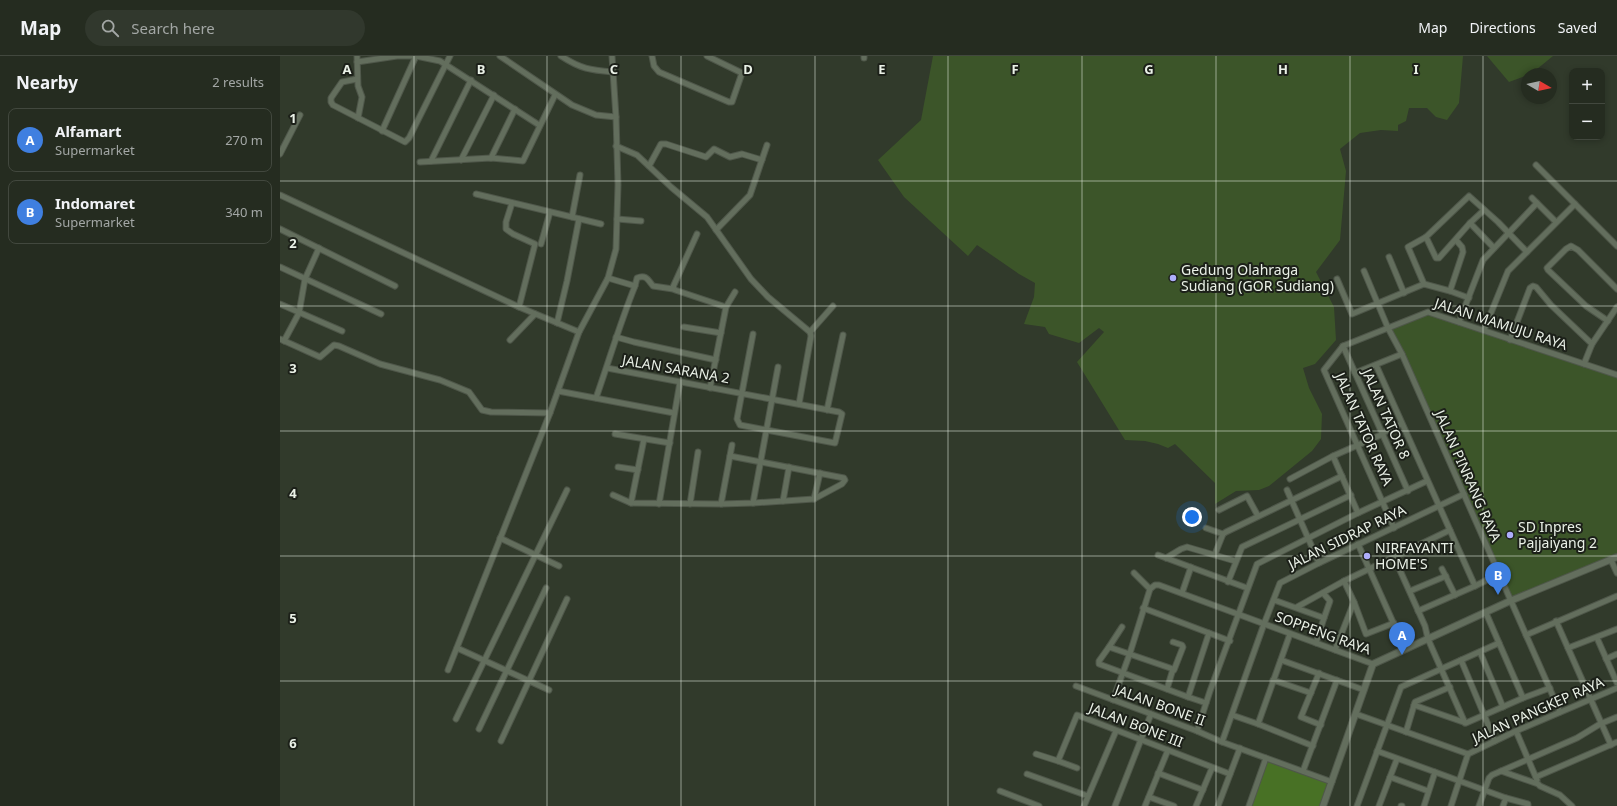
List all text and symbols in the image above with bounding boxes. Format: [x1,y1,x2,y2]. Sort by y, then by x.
search box [85,10,365,46]
text: Map [20,15,61,41]
icon: search [99,17,121,39]
text: Search here [131,18,215,38]
text: Map [1418,18,1447,37]
text: Directions [1469,18,1536,37]
text: Saved [1558,18,1597,37]
text: A [343,60,352,78]
text: B [477,60,485,78]
text: C [610,60,618,78]
text: D [743,60,753,78]
text: E [878,60,886,78]
text: F [1011,60,1019,78]
text: G [1144,60,1154,78]
text: H [1278,60,1288,78]
text: I [1413,60,1419,78]
north arrow [1521,68,1557,104]
map controls [1569,68,1605,140]
button: + [1569,68,1605,104]
text: Nearby [16,71,78,94]
text: 2 results [212,73,264,91]
button: − [1569,104,1605,140]
text: 1 [289,109,297,127]
text: Alfamart [55,121,121,141]
text: A [26,131,35,149]
text: 270 m [225,131,263,149]
text: Supermarket [55,141,135,159]
text: Indomaret [55,193,135,213]
text: B [26,203,34,221]
text: 340 m [225,203,263,221]
text: Supermarket [55,213,135,231]
text: 2 [289,234,297,252]
place label: Gedung Olahraga Sudiang (GOR Sudiang) [1181,260,1334,295]
marker: Gedung Olahraga Sudiang (GOR Sudiang) [1168,273,1178,283]
street label: JALAN MAMUJU RAYA [1430,292,1570,354]
street label: JALAN SARANA 2 [619,349,731,387]
text: 3 [289,359,297,377]
street label: JALAN TATOR 8 [1357,364,1415,462]
street label: JALAN TATOR RAYA [1330,368,1398,488]
street label: JALAN PINRANG RAYA [1430,405,1506,545]
text: 4 [289,484,297,502]
street label: JALAN SIDRAP RAYA [1283,500,1409,574]
your location [1182,507,1202,527]
place label: SD Inpres Pajjaiyang 2 [1518,517,1597,552]
marker: SD Inpres Pajjaiyang 2 [1505,530,1515,540]
place label: NIRFAYANTI HOME'S [1375,538,1454,573]
marker: NIRFAYANTI HOME'S [1362,551,1372,561]
pin: B [1485,562,1511,595]
street label: SOPPENG RAYA [1273,606,1374,659]
text: 5 [289,609,297,627]
pin: A [1389,622,1415,655]
street label: JALAN PANGKEP RAYA [1467,672,1607,748]
street label: JALAN BONE II [1110,679,1208,730]
street label: JALAN BONE III [1084,697,1186,751]
text: 6 [289,734,297,752]

